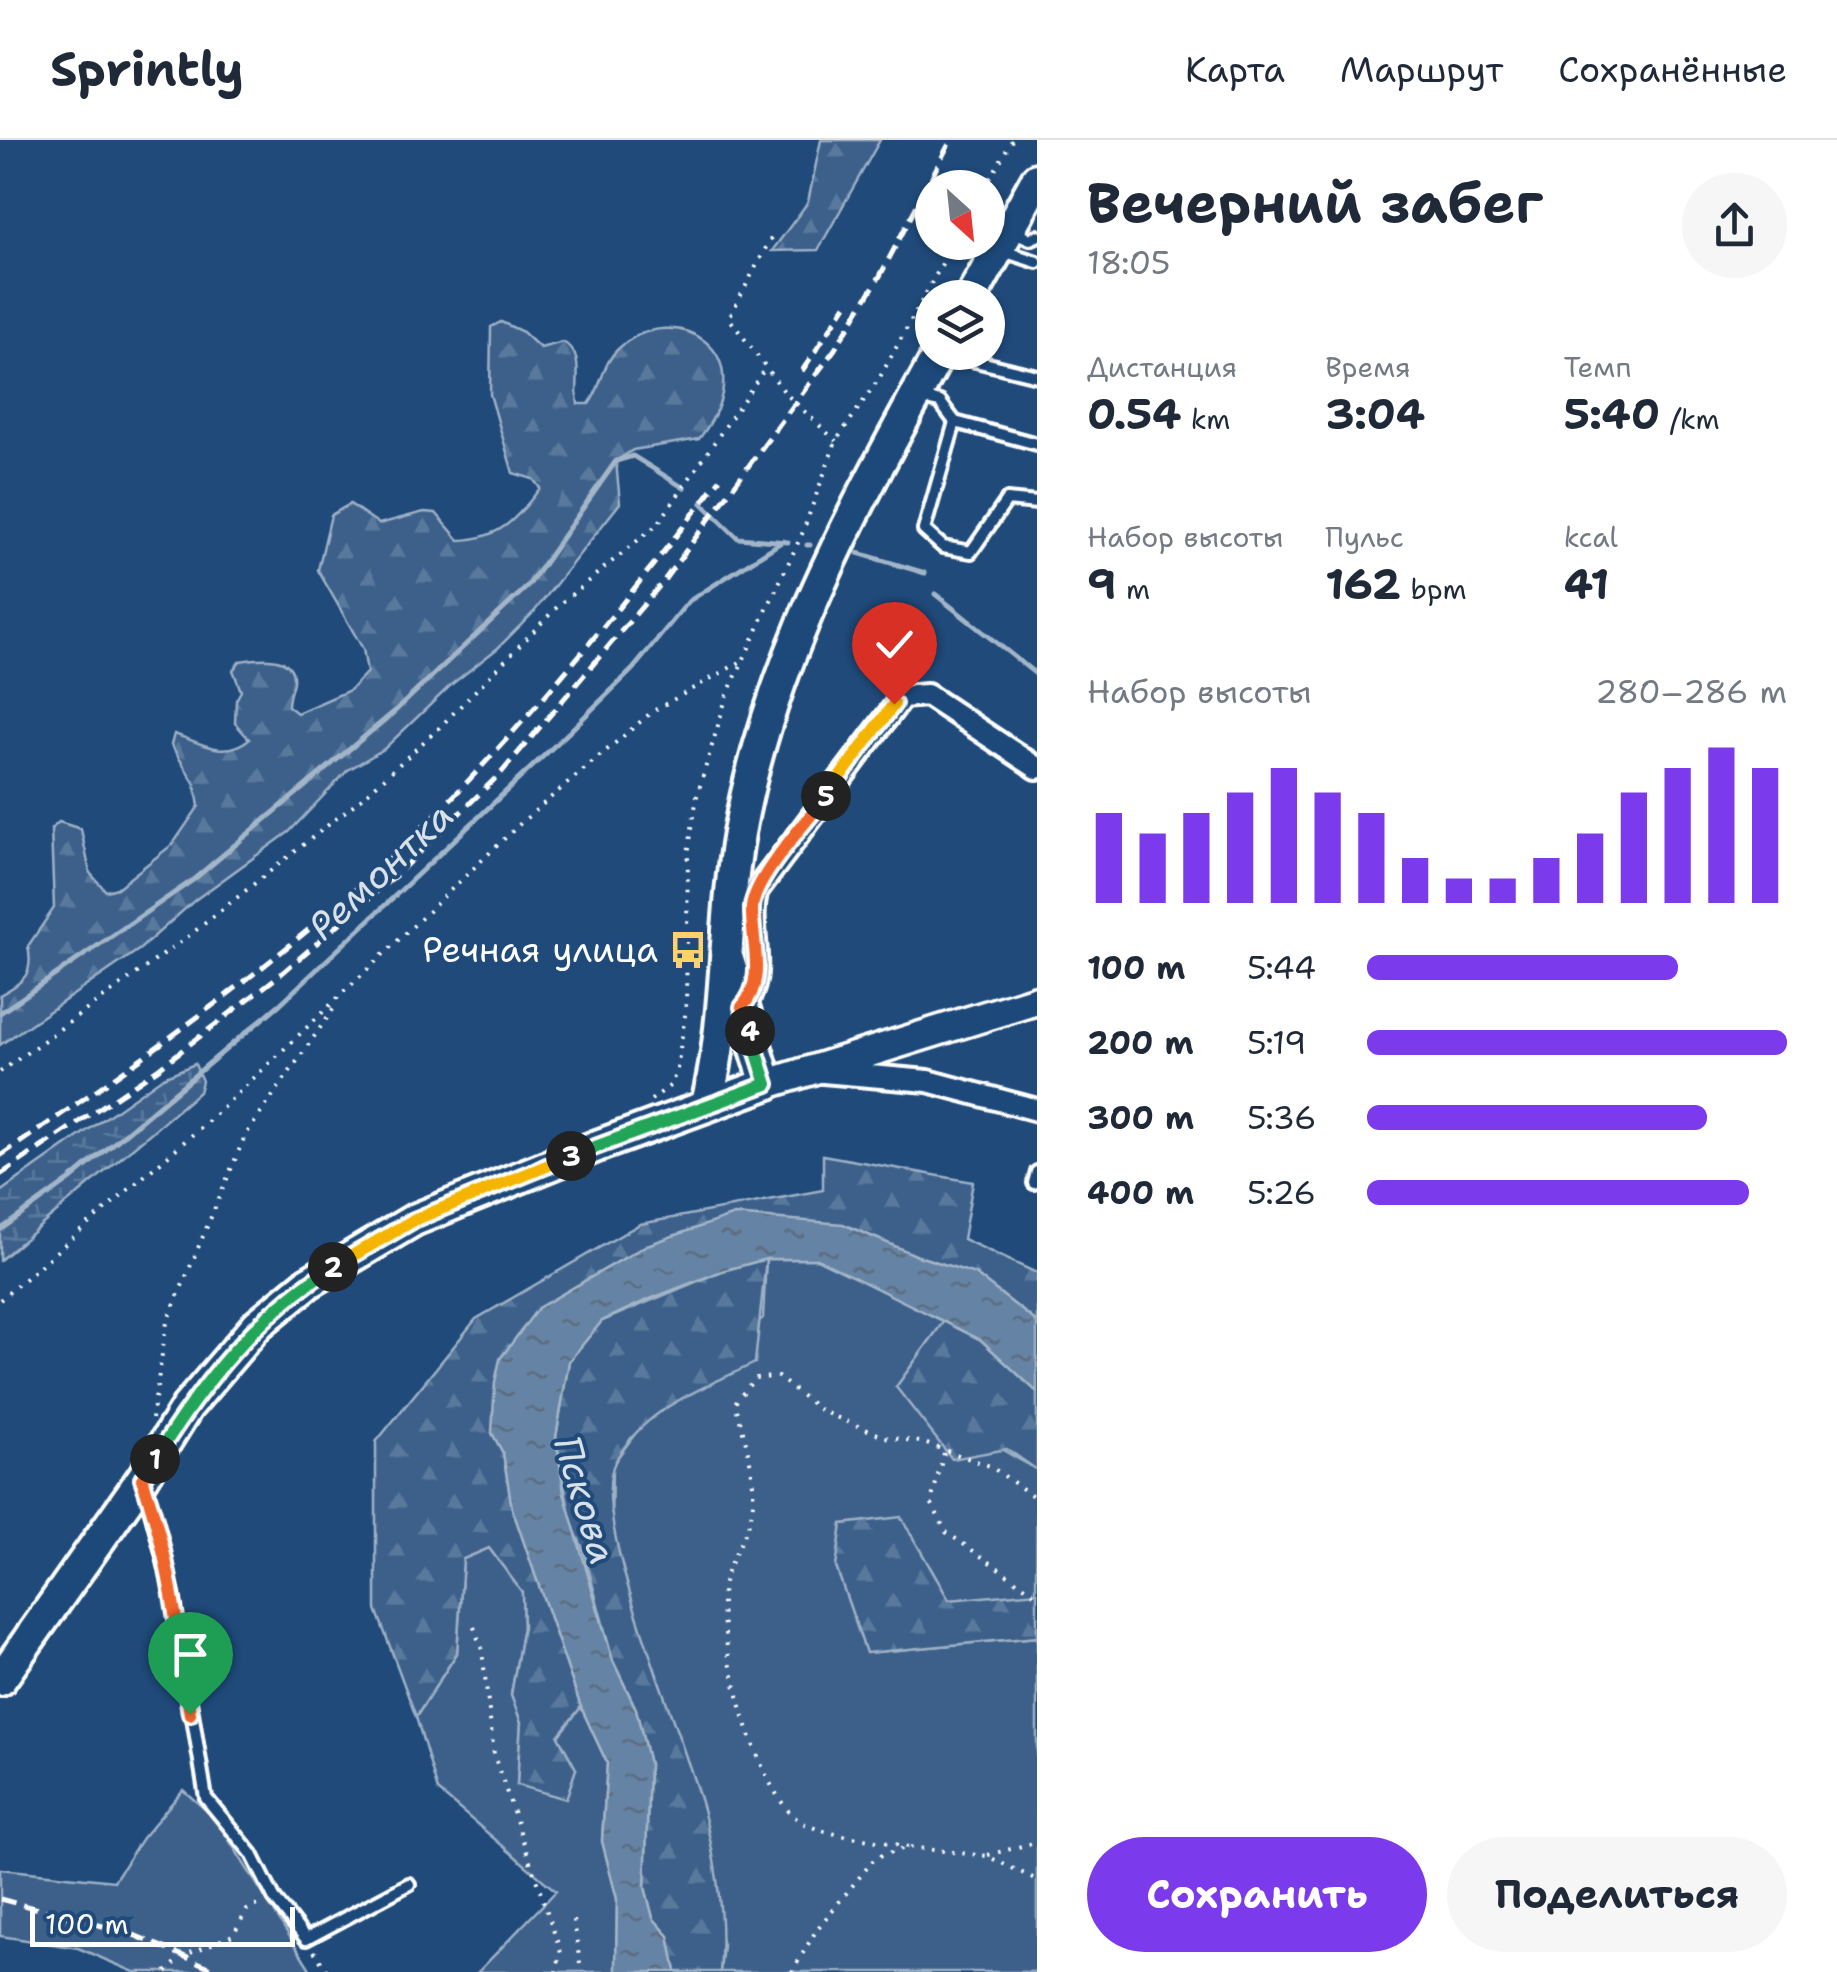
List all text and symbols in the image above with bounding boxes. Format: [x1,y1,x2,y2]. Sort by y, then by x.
text: Sprintly [50,37,244,101]
text: Карта [1185,46,1285,93]
text: Маршрут [1340,46,1503,93]
text: Сохранённые [1558,46,1787,93]
text: Вечерний забег [1087,166,1543,240]
north arrow [915,170,1005,260]
map controls [915,170,1005,370]
button: share [1682,173,1787,278]
text: 18:05 [1087,241,1170,284]
button: layers [915,280,1005,370]
text: Дистанция [1087,348,1237,386]
text: Время [1325,348,1411,386]
text: Темп [1564,348,1631,386]
text: 0.54 [1087,386,1181,442]
text: 3:04 [1325,386,1425,442]
text: 5:40 [1564,386,1660,442]
text: km [1181,400,1230,438]
text: /km [1660,400,1720,438]
text: Набор высоты [1087,518,1283,556]
text: Пульс [1325,518,1404,556]
text: kcal [1564,518,1618,556]
text: 9 [1087,556,1116,612]
text: 162 [1325,556,1401,612]
text: 41 [1564,556,1609,612]
text: m [1116,570,1150,608]
text: bpm [1401,570,1467,608]
pin [852,602,937,705]
icon: check [867,617,922,672]
text: Набор высоты [1087,670,1312,713]
text: 280–286 m [1595,670,1787,713]
pin: 5 [801,771,851,821]
text: 5 [817,777,835,815]
water label: Ремонтка [297,790,464,951]
place label: Речная улица [422,926,658,973]
bus stop icon: Речная улица [667,929,709,971]
text: 100 m [1087,946,1186,989]
text: 5:44 [1247,946,1316,989]
pin: 4 [725,1006,775,1056]
text: 4 [740,1012,760,1050]
text: 200 m [1087,1021,1194,1064]
text: 5:19 [1247,1021,1306,1064]
text: 300 m [1087,1096,1194,1139]
text: 5:36 [1247,1096,1316,1139]
pin: 3 [546,1131,596,1181]
text: 3 [561,1137,581,1175]
text: 400 m [1087,1171,1194,1214]
text: 5:26 [1247,1171,1316,1214]
pin: 2 [308,1242,358,1292]
text: 2 [323,1248,343,1286]
water label: Пскова [542,1430,629,1570]
pin: 1 [130,1434,180,1484]
text: 1 [149,1440,161,1478]
pin [148,1612,233,1715]
icon: arrive [163,1627,218,1682]
button: Сохранить [1087,1837,1427,1952]
button: Поделиться [1447,1837,1787,1952]
scale bar [30,1902,295,1946]
text: 100 m [45,1905,129,1943]

